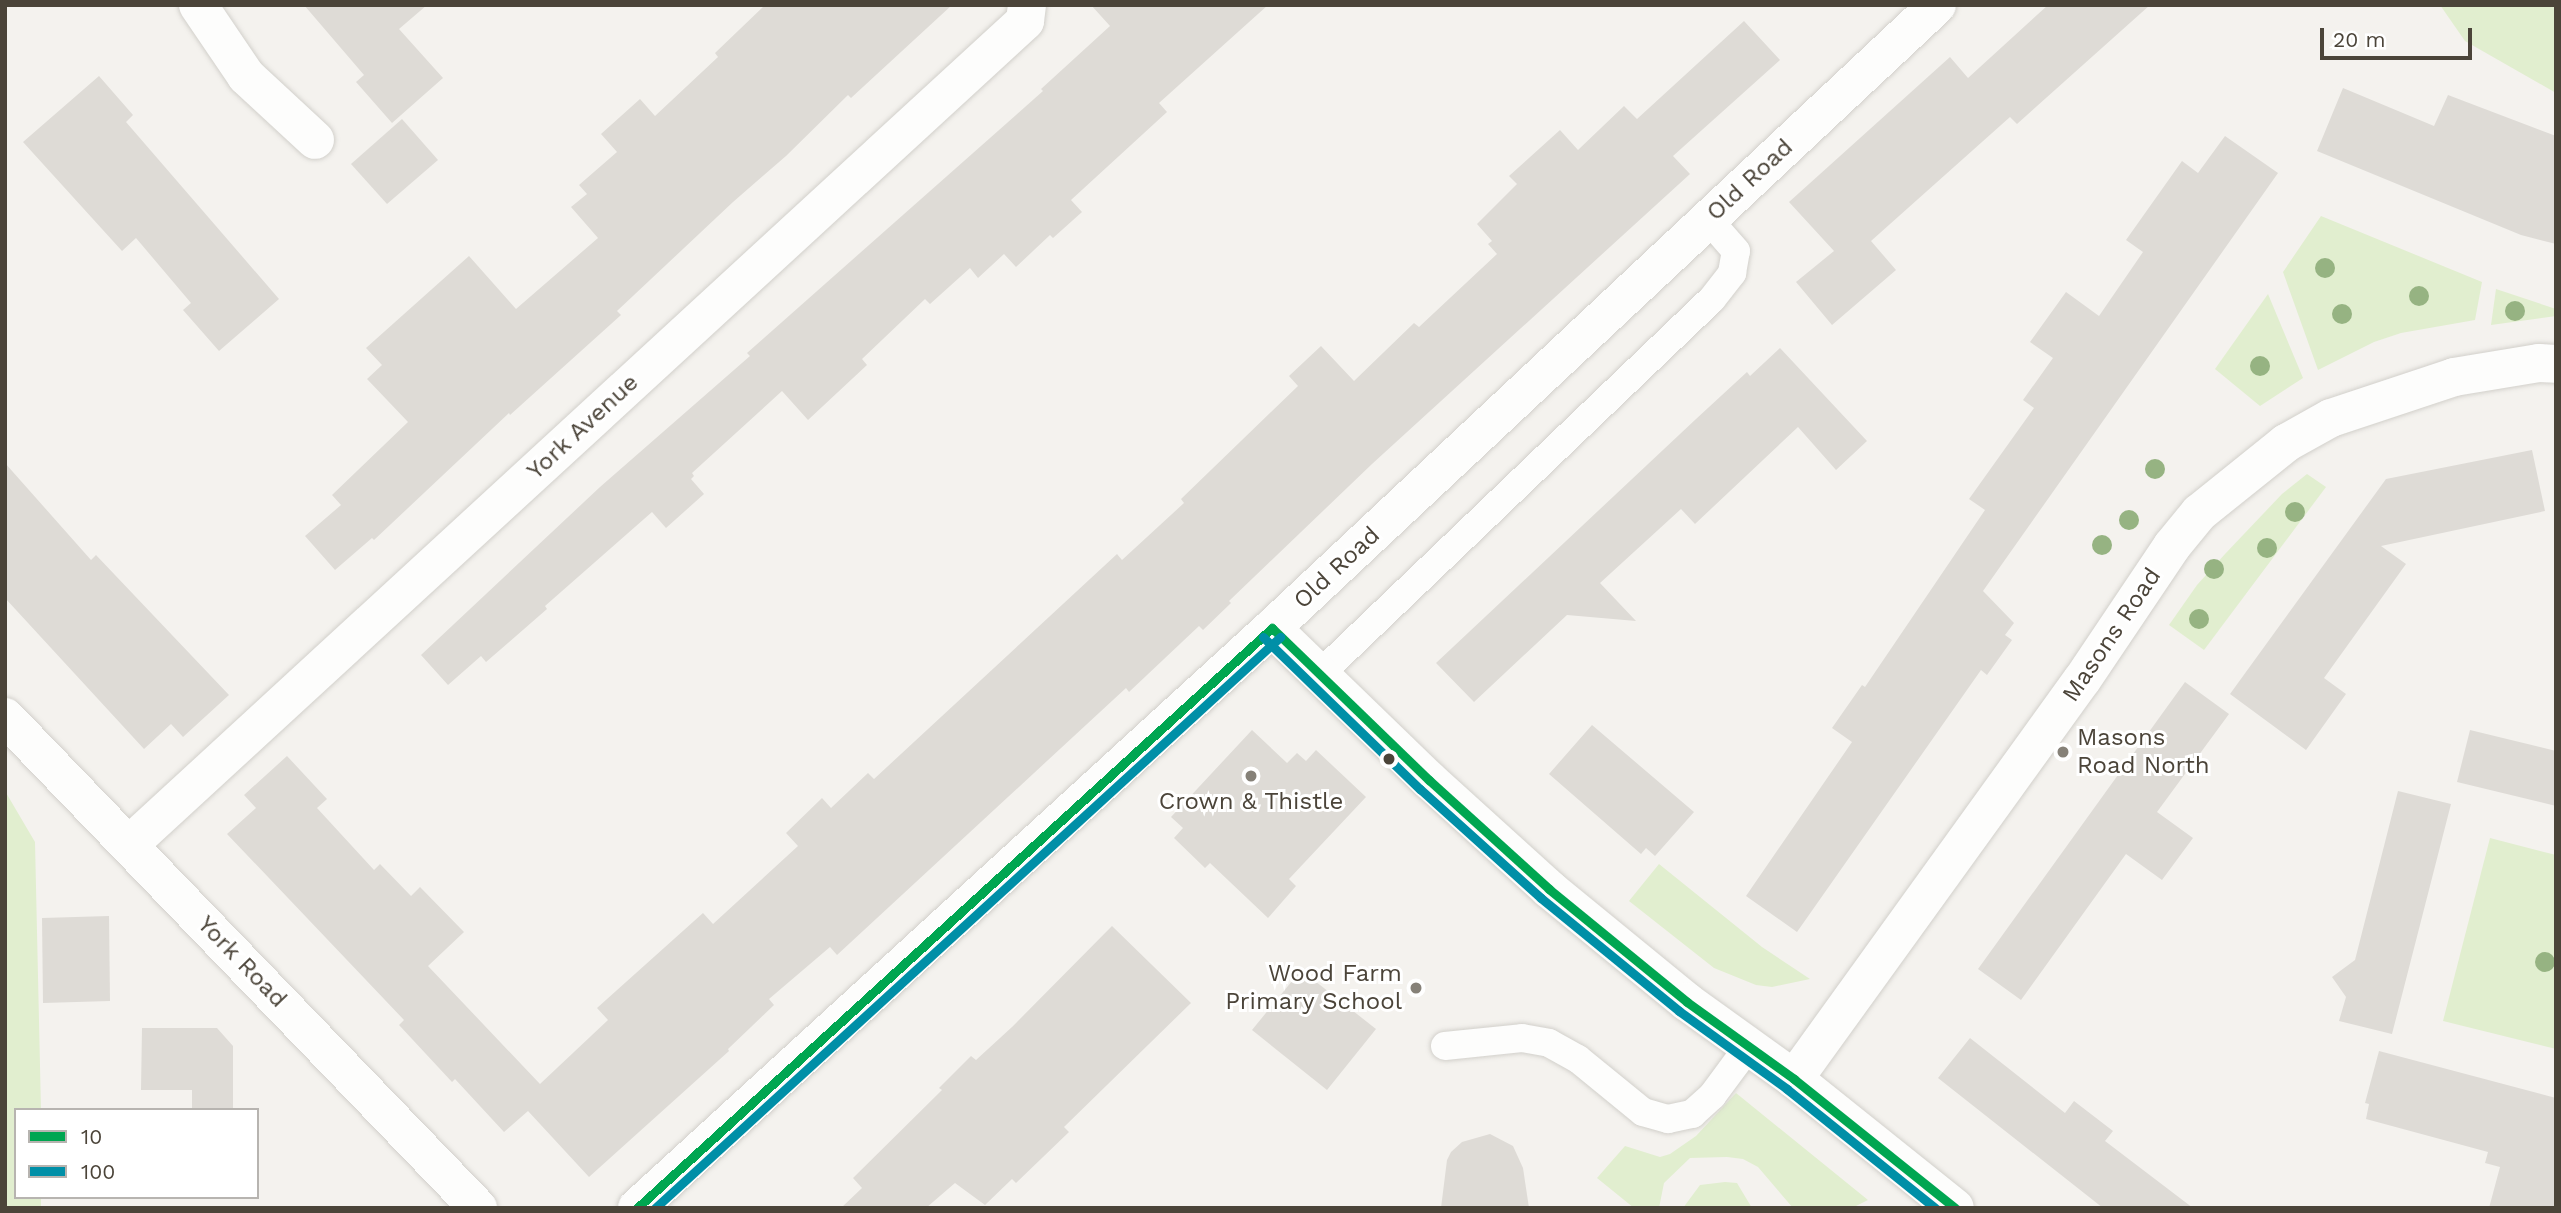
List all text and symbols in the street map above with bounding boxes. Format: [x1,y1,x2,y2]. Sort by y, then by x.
scale bar [2323,14,2475,58]
text: 20 m [2333,27,2385,52]
street label: Old Road [1701,133,1799,227]
street label: York Avenue [521,368,645,486]
street label: Old Road [1288,521,1386,615]
street label: Masons Road [2057,563,2167,707]
place label: Masons Road North [2077,724,2210,780]
marker: Masons Road North [2055,744,2071,760]
unlabelled marker [1382,752,1396,766]
marker: Crown & Thistle [1243,768,1259,784]
place label: Crown & Thistle [1158,788,1344,816]
street label: York Road [191,910,293,1014]
place label: Wood Farm Primary School [1225,960,1402,1016]
marker: Wood Farm Primary School [1408,980,1424,996]
legend [14,1108,259,1199]
text: 10 [81,1124,102,1149]
text: 100 [81,1159,115,1184]

